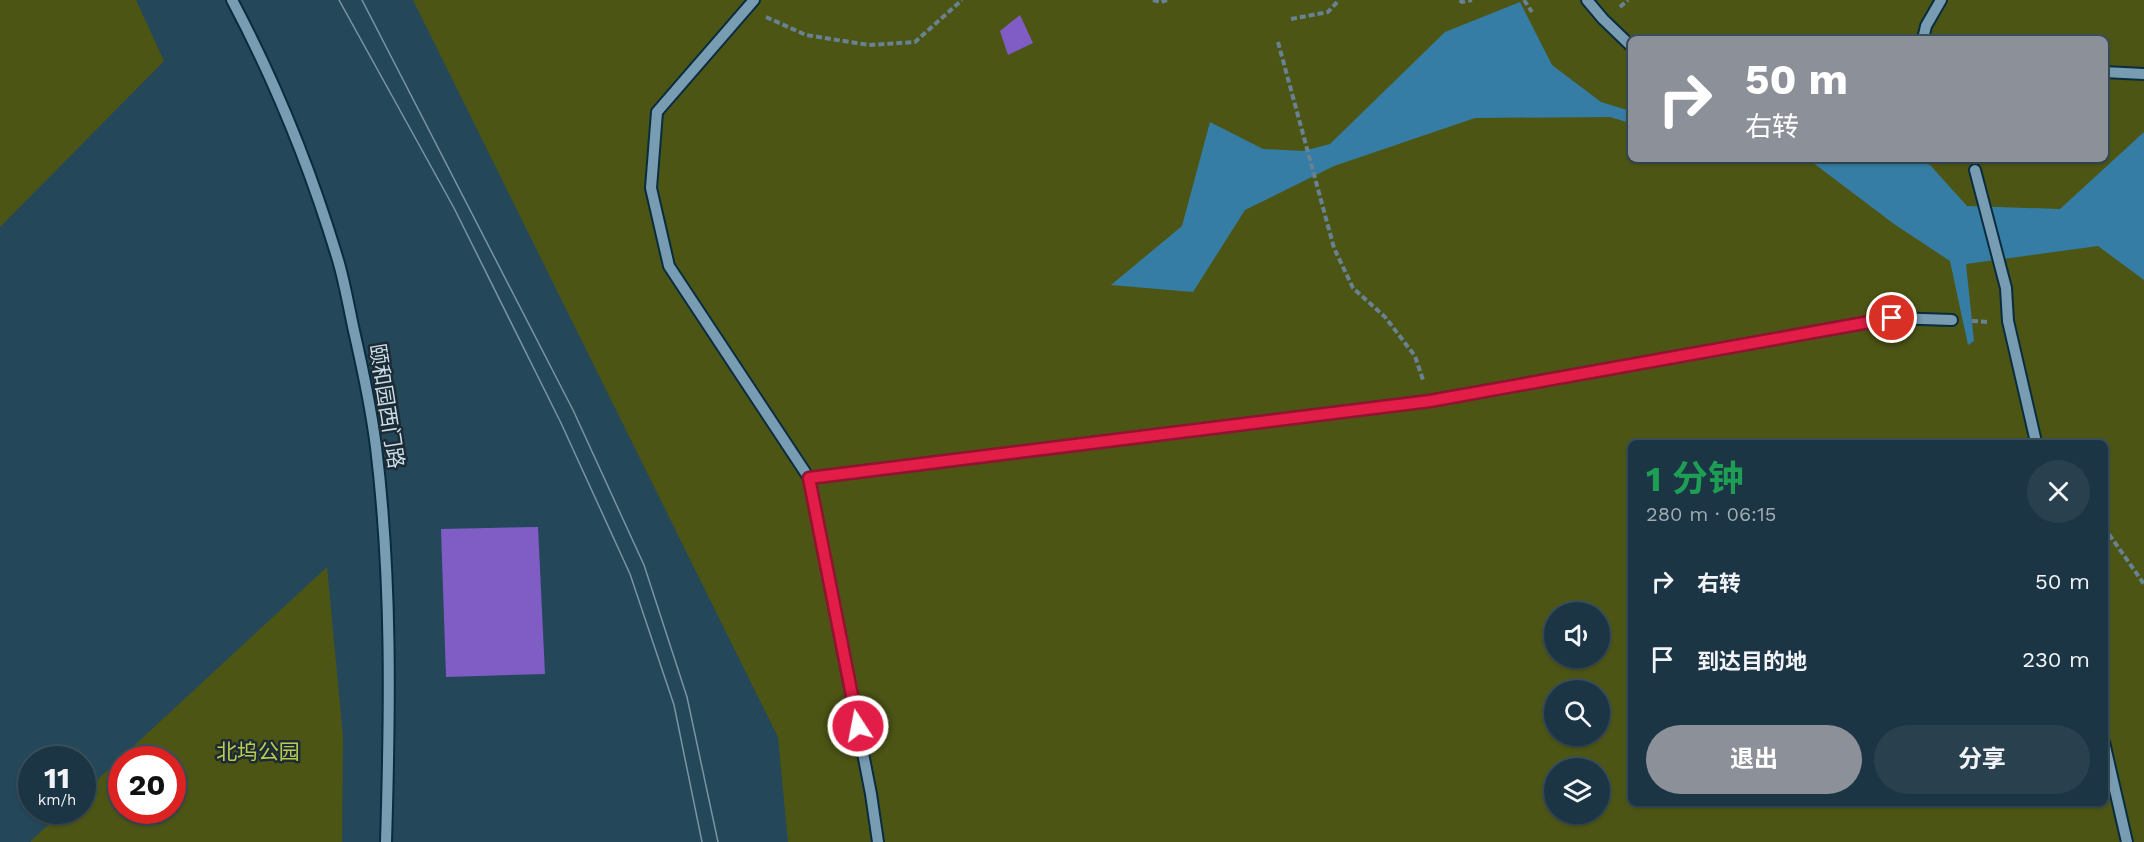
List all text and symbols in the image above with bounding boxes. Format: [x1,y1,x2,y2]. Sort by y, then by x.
text: 50 m [1745,55,1848,104]
icon: right [1646,60,1724,138]
text: 右转 [1745,111,1799,143]
pin [1866,292,1917,343]
icon: arrive [1875,301,1908,334]
street label: 颐和园西门路 [365,342,409,470]
text: 1 分钟 [1646,458,1744,500]
button: close [2027,460,2090,523]
text: 280 m · 06:15 [1646,502,1776,526]
icon: right [1646,565,1679,598]
text: 50 m [2035,569,2090,594]
text: 右转 [1697,571,1741,596]
map controls [1544,602,1610,824]
button: sound [1544,602,1610,668]
icon: arrive [1646,643,1679,676]
text: 230 m [2022,647,2090,672]
text: 到达目的地 [1697,649,1807,674]
button: search [1544,680,1610,746]
position arrow [826,694,890,758]
button: 退出 [1646,725,1862,794]
button: 分享 [1874,725,2090,794]
park label: 北坞公园 [216,739,300,764]
speed limit sign: 20 [108,746,186,824]
button: layers [1544,758,1610,824]
text: 11 [44,760,70,795]
text: km/h [38,791,76,809]

